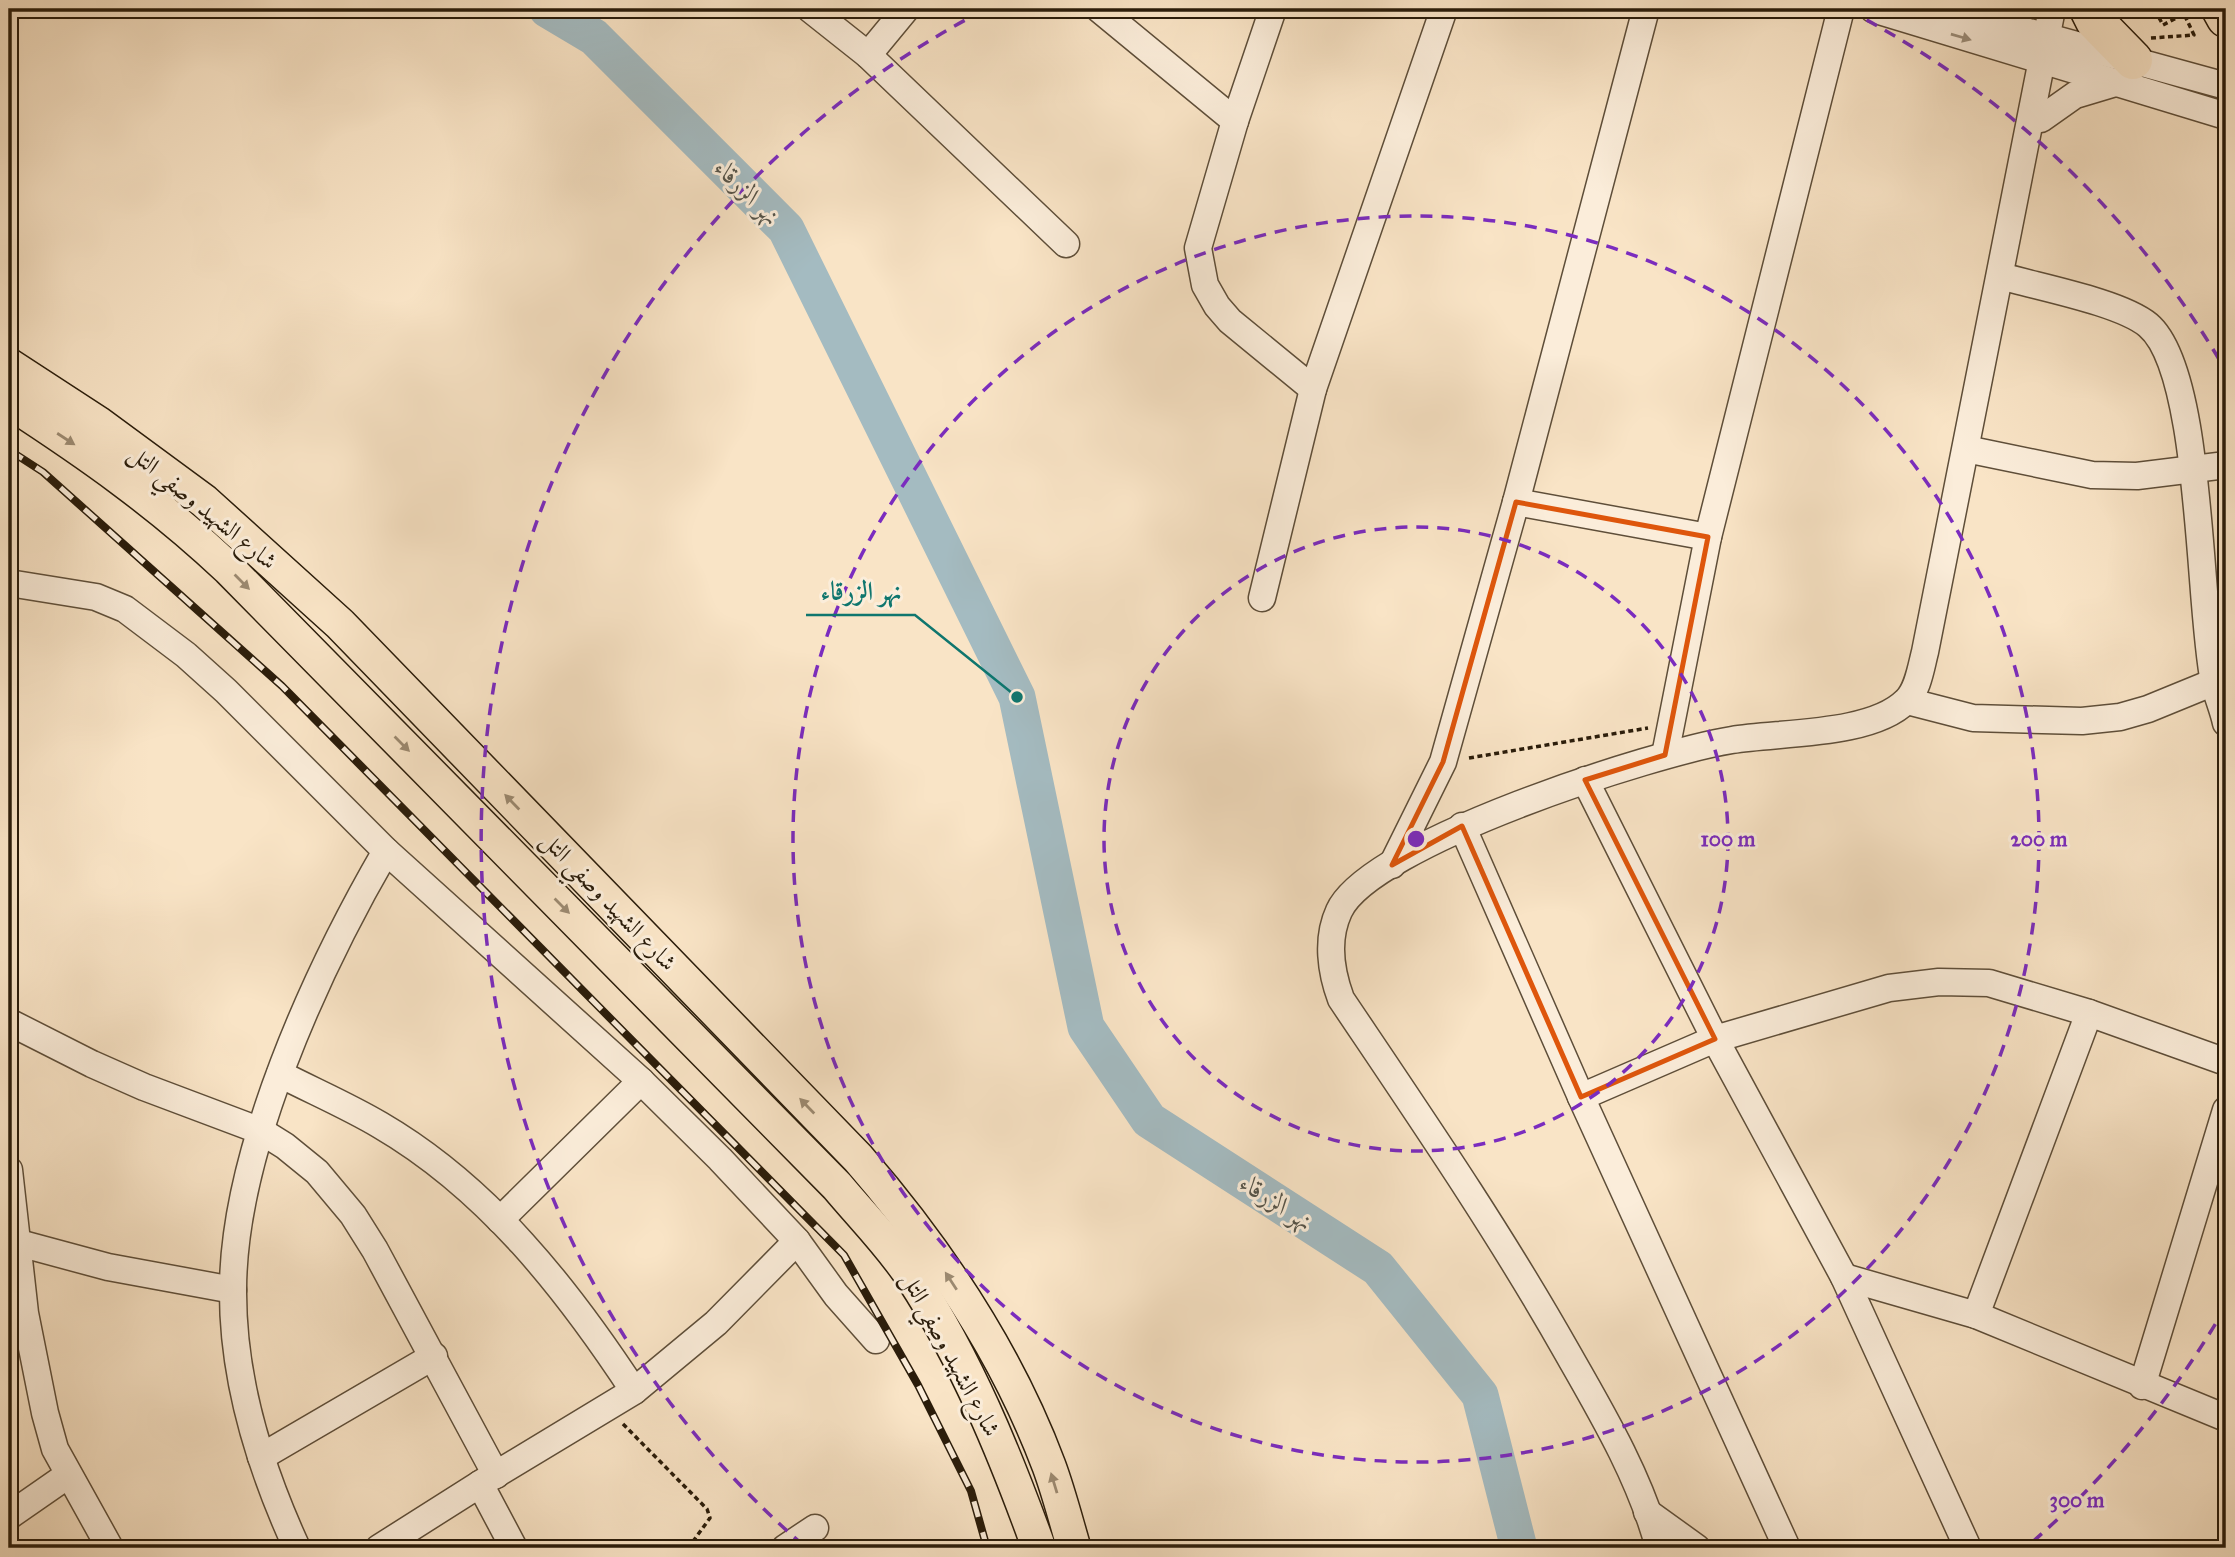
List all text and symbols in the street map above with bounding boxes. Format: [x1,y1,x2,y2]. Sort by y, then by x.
one-way arrow [1951,33,1972,43]
water label: نهر الزرقاء [707,152,788,233]
one-way arrow [57,432,75,446]
street label: شارع الشهيد وصفي التل [118,438,283,582]
callout: نهر الزرقاء [806,568,915,615]
one-way arrow [233,574,250,590]
text: نهر الزرقاء [820,575,902,608]
one-way arrow [393,735,409,752]
one-way arrow [504,793,521,810]
street label: شارع الشهيد وصفي التل [529,825,683,983]
text: 100 m [1701,826,1756,852]
text: 200 m [2011,826,2068,852]
centre of rings [1404,827,1428,851]
one-way arrow [553,897,569,914]
one-way arrow [798,1097,815,1114]
water label: نهر الزرقاء [1234,1166,1320,1238]
street label: شارع الشهيد وصفي التل [888,1266,1007,1445]
one-way arrow [944,1271,957,1291]
one-way arrow [1048,1472,1059,1493]
text: 300 m [2049,1487,2105,1513]

